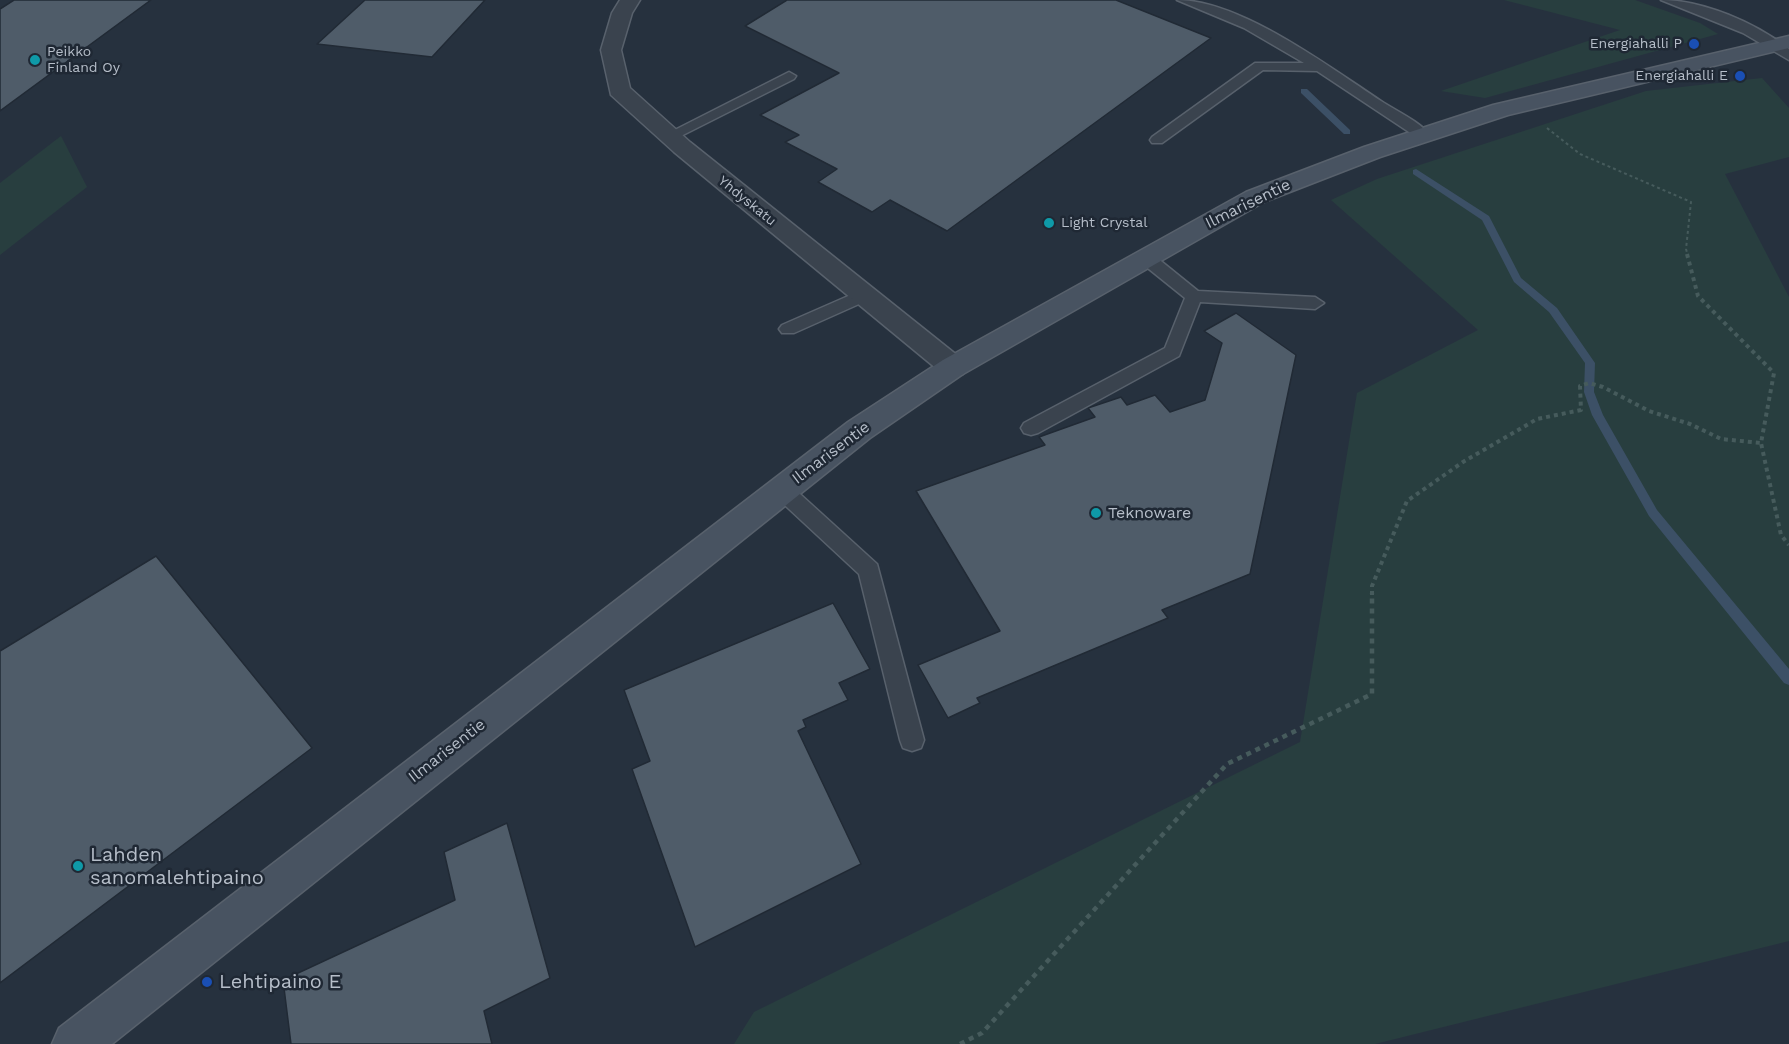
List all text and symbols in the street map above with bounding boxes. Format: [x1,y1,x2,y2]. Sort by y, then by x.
place label: Energiahalli P [1590,36,1682,52]
marker: Energiahalli P [1687,37,1701,51]
place label: Peikko Finland Oy [47,44,120,76]
marker: Peikko Finland Oy [28,53,42,67]
place label: Energiahalli E [1635,68,1728,84]
marker: Energiahalli E [1733,69,1747,83]
street label: Yhdyskatu [715,173,779,229]
street label: Ilmarisentie [1202,175,1294,233]
place label: Light Crystal [1061,215,1148,231]
marker: Light Crystal [1042,216,1056,230]
street label: Ilmarisentie [788,418,874,488]
place label: Teknoware [1108,503,1191,523]
marker: Teknoware [1089,506,1103,520]
street label: Ilmarisentie [405,715,489,787]
place label: Lahden sanomalehtipaino [90,843,264,890]
marker: Lahden sanomalehtipaino [71,859,85,873]
place label: Lehtipaino E [219,970,341,994]
marker: Lehtipaino E [200,975,214,989]

